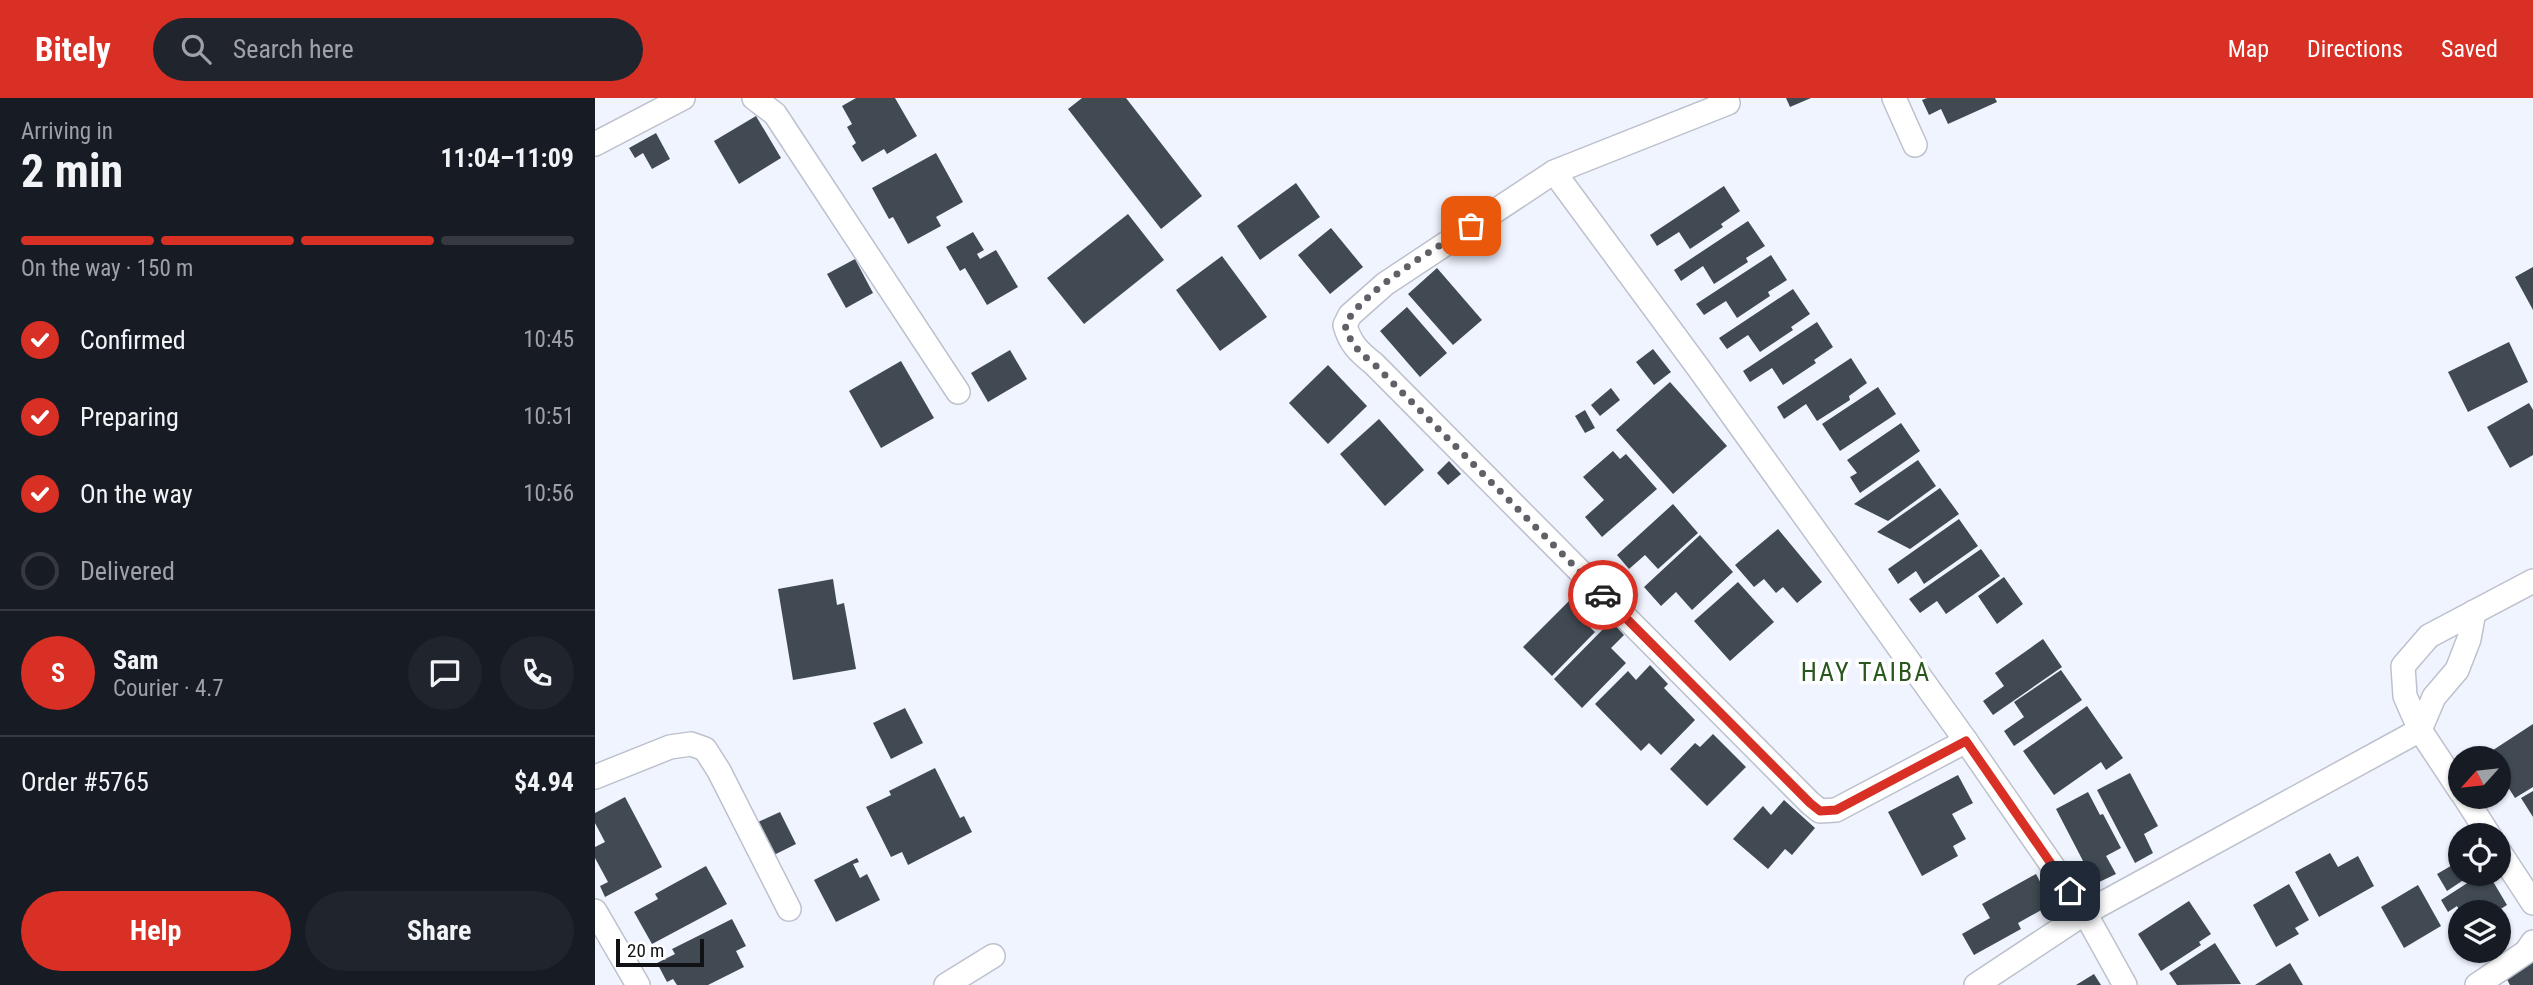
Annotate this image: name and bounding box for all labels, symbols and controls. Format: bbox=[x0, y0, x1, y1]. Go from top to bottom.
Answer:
search box bbox=[153, 18, 643, 81]
text: Bitely bbox=[35, 30, 111, 69]
icon: search bbox=[177, 30, 215, 68]
text: Search here bbox=[233, 34, 354, 64]
text: Map bbox=[2228, 35, 2269, 63]
text: Directions bbox=[2307, 35, 2403, 63]
text: Saved bbox=[2441, 35, 2498, 63]
text: Arriving in bbox=[21, 118, 113, 145]
text: 11:04–11:09 bbox=[440, 143, 574, 173]
text: 2 min bbox=[21, 144, 123, 198]
pin bbox=[1441, 196, 1501, 256]
icon: bag bbox=[1452, 207, 1490, 245]
text: On the way · 150 m bbox=[21, 255, 193, 282]
icon: check bbox=[21, 321, 59, 359]
text: Confirmed bbox=[80, 325, 186, 355]
text: 10:45 bbox=[523, 326, 574, 353]
icon: check bbox=[21, 398, 59, 436]
text: Preparing bbox=[80, 402, 179, 432]
text: 10:51 bbox=[523, 403, 574, 430]
icon: check bbox=[21, 475, 59, 513]
text: On the way bbox=[80, 479, 193, 509]
text: 10:56 bbox=[523, 480, 574, 507]
text: Delivered bbox=[80, 556, 175, 586]
courier bbox=[1568, 560, 1638, 630]
icon: car bbox=[1584, 576, 1622, 614]
button: chat bbox=[408, 636, 482, 710]
button: phone bbox=[500, 636, 574, 710]
text: Sam bbox=[113, 645, 159, 675]
district label: HAY TAIBA bbox=[1801, 657, 1931, 687]
text: S bbox=[51, 658, 65, 688]
text: Courier · 4.7 bbox=[113, 675, 224, 702]
north arrow bbox=[2448, 746, 2511, 808]
map controls bbox=[2448, 746, 2511, 963]
text: Order #5765 bbox=[21, 767, 149, 797]
text: $4.94 bbox=[514, 767, 574, 797]
button: locate bbox=[2448, 823, 2511, 886]
pin bbox=[2040, 861, 2100, 921]
icon: home bbox=[2051, 872, 2089, 910]
button: Help bbox=[21, 891, 291, 971]
button: Share bbox=[305, 891, 574, 971]
button: layers bbox=[2448, 900, 2511, 963]
scale bar bbox=[616, 936, 703, 968]
text: 20 m bbox=[627, 939, 664, 962]

